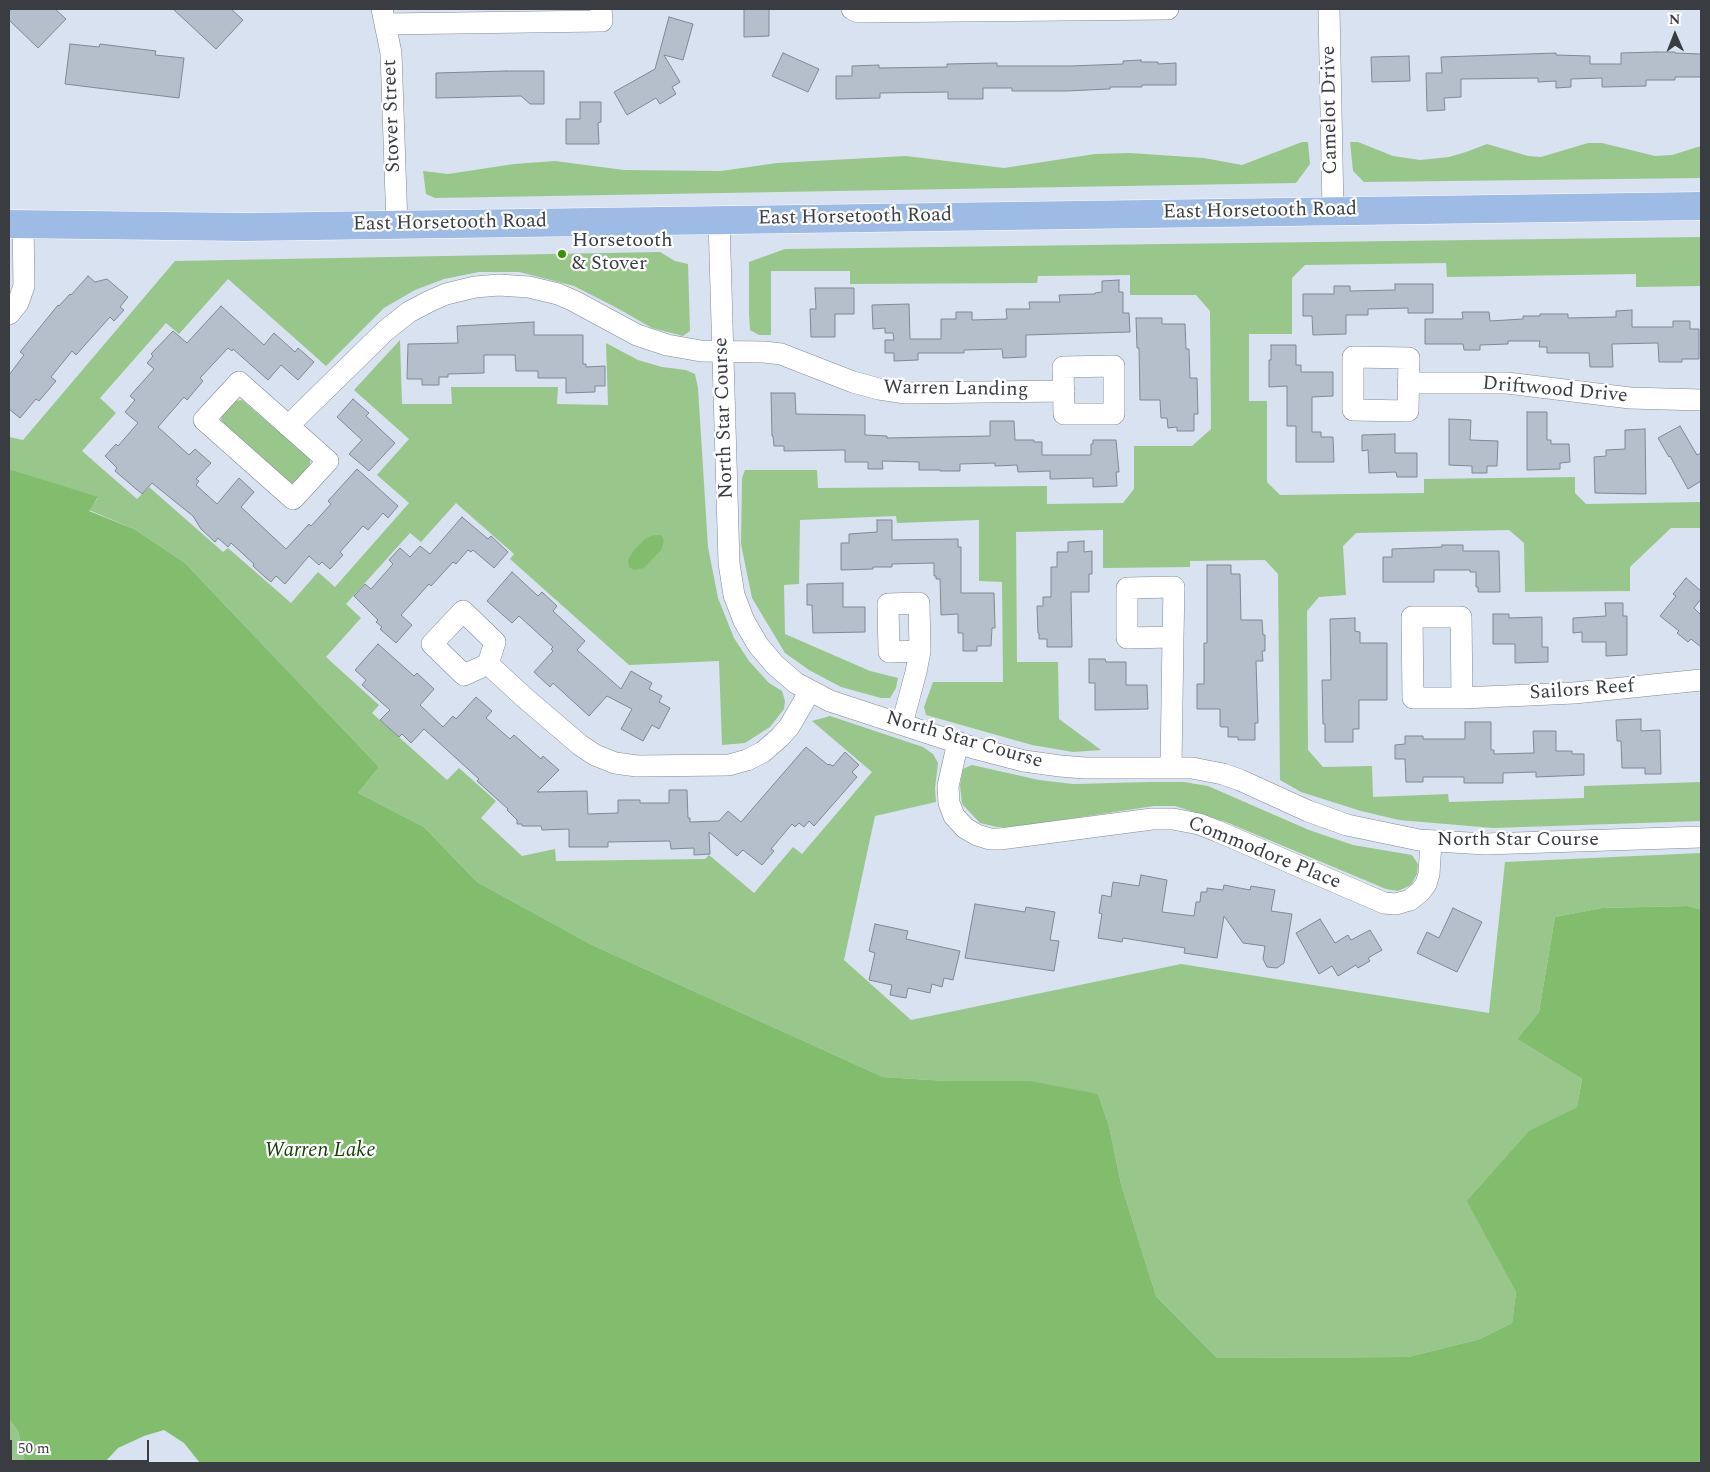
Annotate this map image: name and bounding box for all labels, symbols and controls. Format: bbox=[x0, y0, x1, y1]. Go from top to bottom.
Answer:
text: N bbox=[1669, 9, 1681, 30]
north arrow bbox=[1650, 10, 1700, 60]
street label: Camelot Drive bbox=[1318, 45, 1344, 175]
street label: Stover Street bbox=[379, 59, 407, 173]
street label: East Horsetooth Road bbox=[1163, 198, 1357, 226]
street label: East Horsetooth Road bbox=[758, 204, 952, 232]
street label: East Horsetooth Road bbox=[353, 210, 547, 238]
place label: Horsetooth & Stover bbox=[572, 230, 673, 277]
marker: Horsetooth & Stover bbox=[556, 248, 568, 260]
street label: North Star Course bbox=[710, 337, 740, 499]
street label: Driftwood Drive bbox=[1481, 373, 1629, 409]
street label: Warren Landing bbox=[883, 377, 1029, 403]
street label: Sailors Reef bbox=[1529, 675, 1635, 707]
street label: North Star Course bbox=[883, 707, 1045, 775]
street label: Commodore Place bbox=[1184, 812, 1344, 896]
street label: North Star Course bbox=[1437, 829, 1599, 853]
water label: Warren Lake bbox=[265, 1139, 375, 1165]
scale bar bbox=[12, 1430, 151, 1462]
text: 50 m bbox=[18, 1437, 50, 1460]

